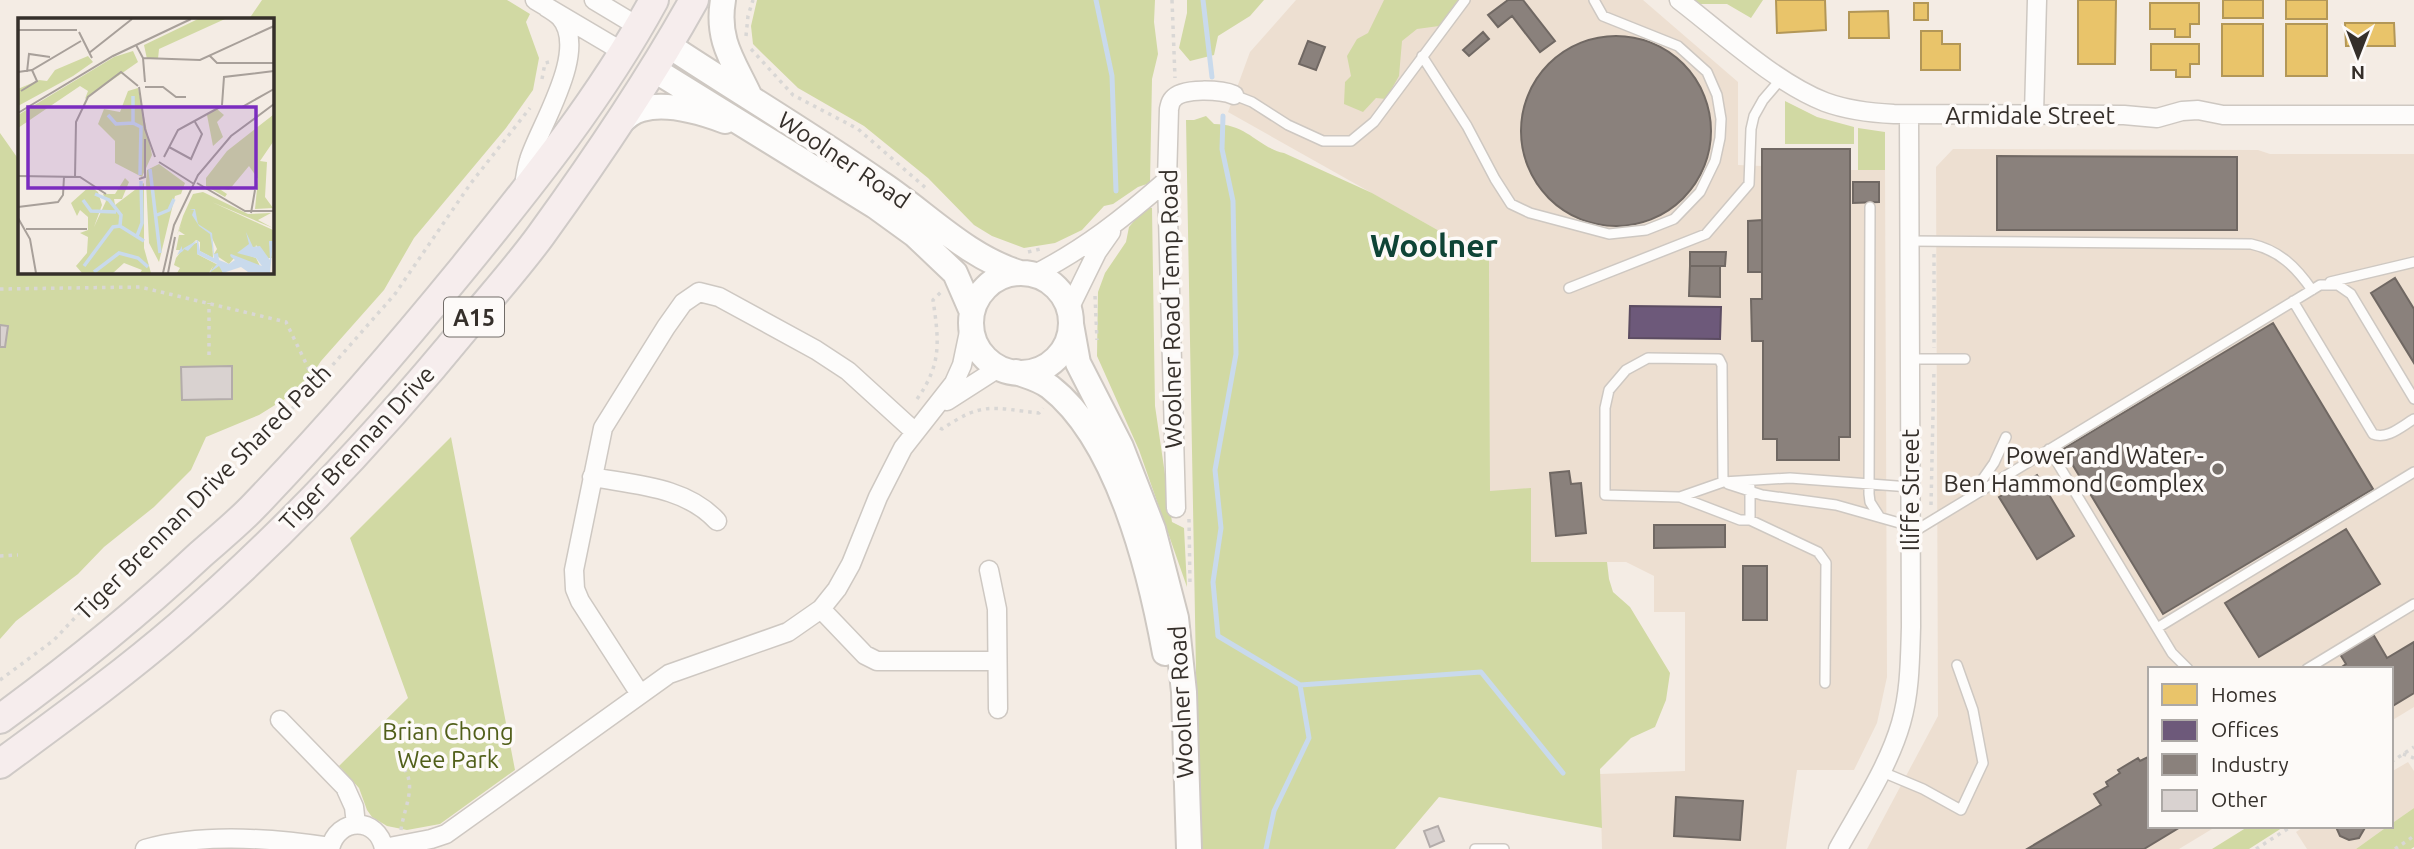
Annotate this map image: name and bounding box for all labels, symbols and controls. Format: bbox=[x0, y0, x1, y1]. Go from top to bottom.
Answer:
inset map bbox=[18, 18, 273, 273]
north arrow bbox=[2323, 21, 2393, 91]
text: N bbox=[2351, 62, 2365, 84]
street label: Armidale Street bbox=[1945, 102, 2115, 129]
street label: Woolner Road bbox=[773, 106, 915, 214]
street label: Woolner Road Temp Road bbox=[1155, 169, 1187, 449]
district label: Woolner bbox=[1370, 227, 1498, 263]
road number: A15 bbox=[444, 298, 504, 336]
street label: Tiger Brennan Drive Shared Path bbox=[70, 359, 336, 625]
street label: Tiger Brennan Drive bbox=[274, 360, 440, 536]
street label: Iliffe Street bbox=[1897, 428, 1924, 551]
place label: Power and Water - Ben Hammond Complex bbox=[1943, 442, 2204, 497]
marker: Power and Water - Ben Hammond Complex bbox=[2210, 461, 2226, 477]
street label: Woolner Road bbox=[1164, 625, 1198, 779]
legend bbox=[2148, 667, 2393, 828]
text: Homes bbox=[2211, 682, 2277, 706]
text: Offices bbox=[2211, 717, 2279, 741]
park label: Brian Chong Wee Park bbox=[382, 718, 514, 773]
text: Industry bbox=[2211, 752, 2289, 776]
text: Other bbox=[2211, 787, 2267, 811]

